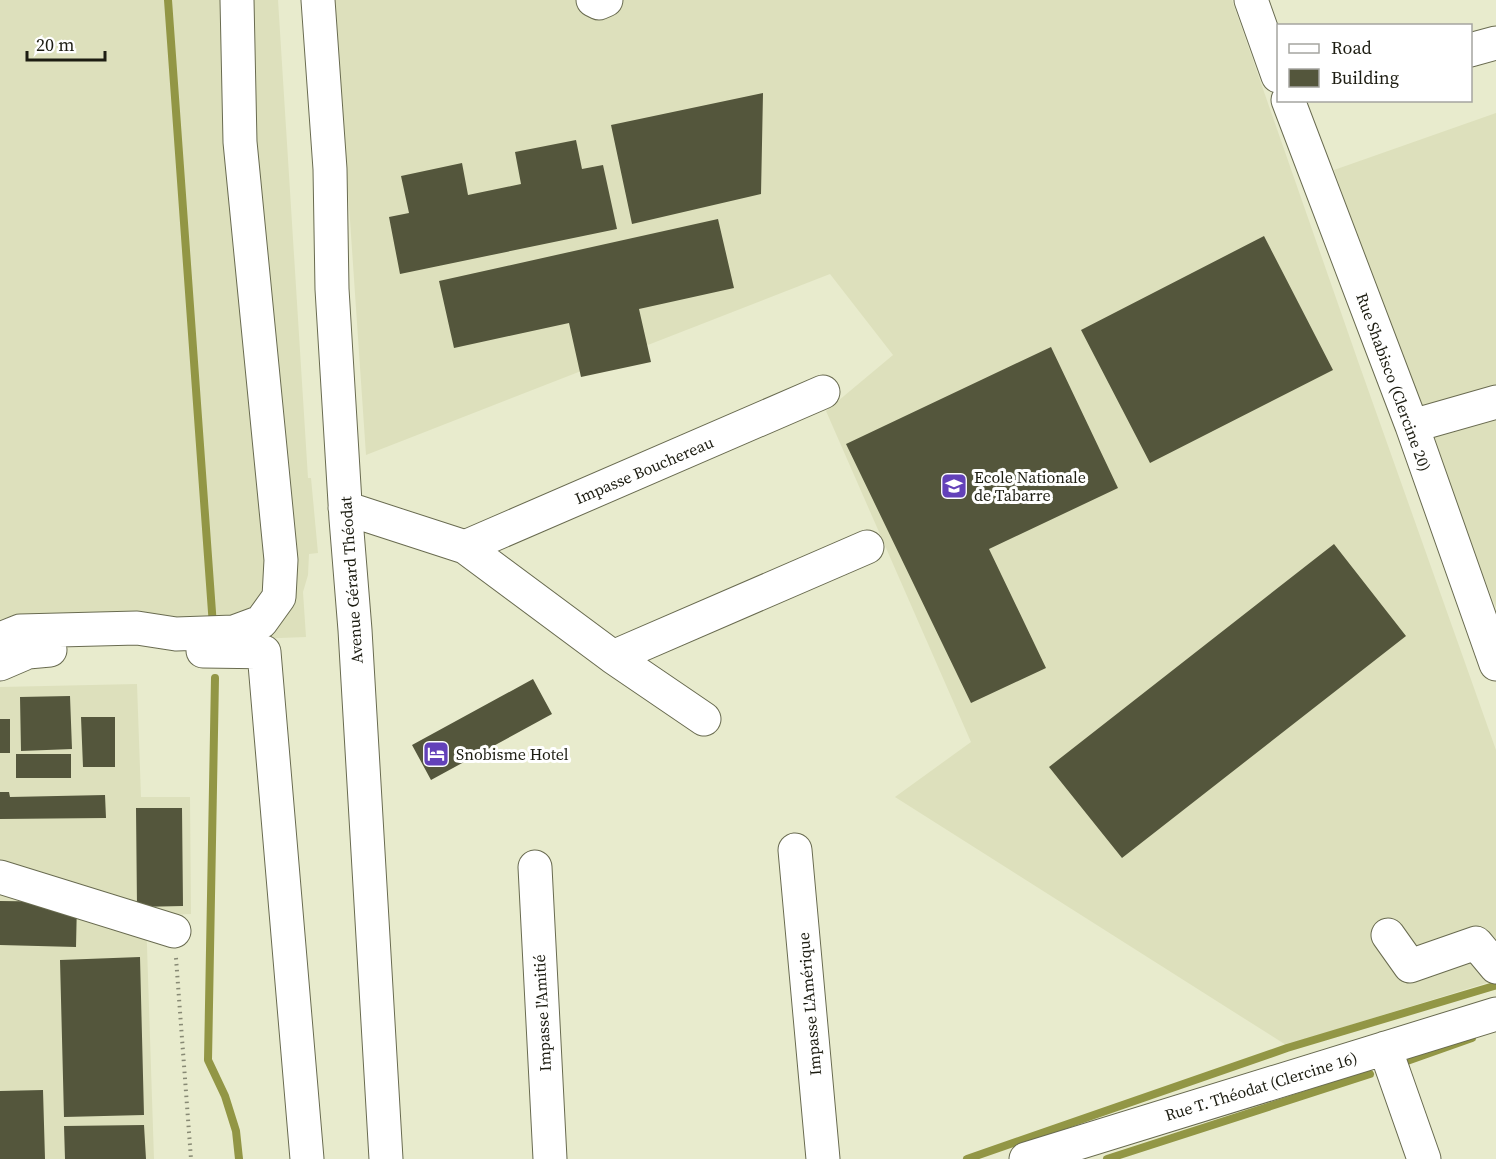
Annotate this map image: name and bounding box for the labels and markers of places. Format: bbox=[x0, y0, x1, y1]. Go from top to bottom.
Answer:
place label: Ecole Nationale de Tabarre bbox=[974, 466, 1086, 506]
school or university icon: Ecole Nationale de Tabarre bbox=[939, 471, 969, 501]
hotel icon: Snobisme Hotel bbox=[421, 739, 451, 769]
place label: Snobisme Hotel bbox=[456, 743, 569, 765]

